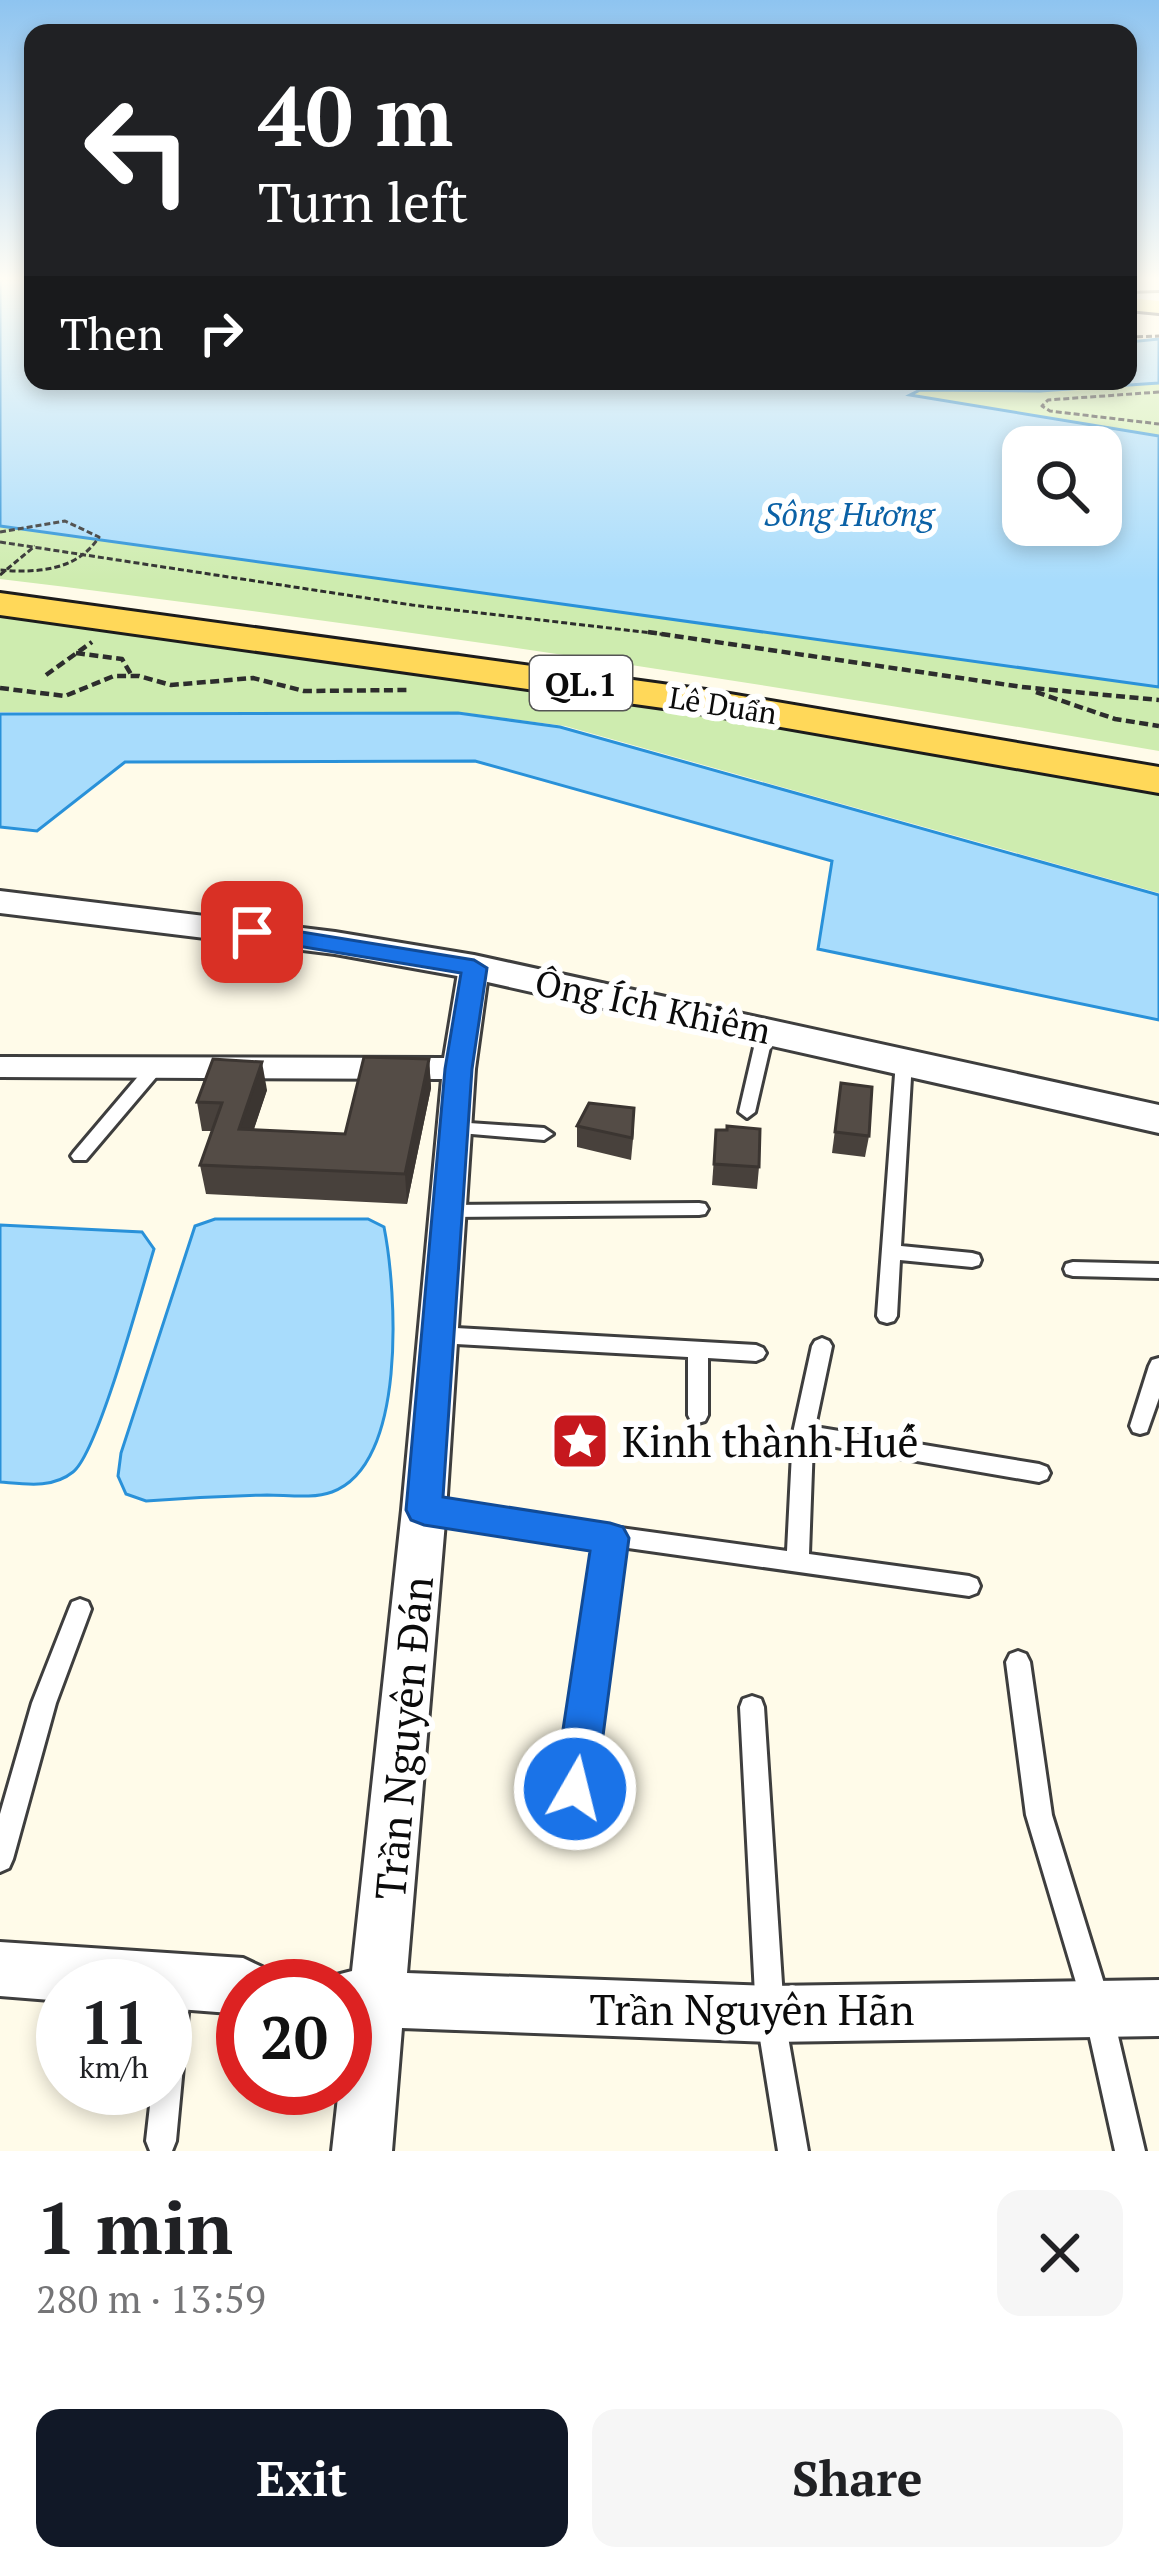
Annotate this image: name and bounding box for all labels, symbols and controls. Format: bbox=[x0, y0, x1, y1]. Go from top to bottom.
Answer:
text: 40 m bbox=[258, 59, 453, 170]
icon: left bbox=[60, 72, 216, 228]
text: Turn left bbox=[258, 166, 468, 237]
icon: right bbox=[188, 300, 254, 366]
text: Then bbox=[60, 303, 164, 363]
map controls bbox=[1002, 426, 1122, 546]
button: search bbox=[1002, 426, 1122, 546]
water label: Sông Hương bbox=[764, 492, 936, 535]
road number: QL.1 bbox=[530, 656, 632, 710]
street label: Lê Duẩn bbox=[666, 677, 780, 733]
pin bbox=[201, 881, 303, 983]
icon: arrive bbox=[219, 899, 285, 965]
street label: Ông Ích Khiêm bbox=[531, 958, 775, 1054]
place icon: Kinh thành Huế bbox=[549, 1410, 611, 1472]
place label: Kinh thành Huế bbox=[622, 1413, 919, 1469]
street label: Trần Nguyên Đán bbox=[361, 1574, 445, 1902]
position arrow bbox=[512, 1726, 638, 1852]
speed limit sign: 20 bbox=[216, 1959, 372, 2115]
street label: Trần Nguyên Hãn bbox=[589, 1981, 915, 2037]
text: 11 bbox=[80, 1982, 148, 2061]
text: km/h bbox=[79, 2047, 149, 2087]
text: 1 min bbox=[36, 2179, 233, 2275]
button: close bbox=[997, 2190, 1123, 2316]
text: 280 m · 13:59 bbox=[36, 2272, 266, 2324]
button: Exit bbox=[36, 2409, 568, 2547]
button: Share bbox=[592, 2409, 1123, 2547]

